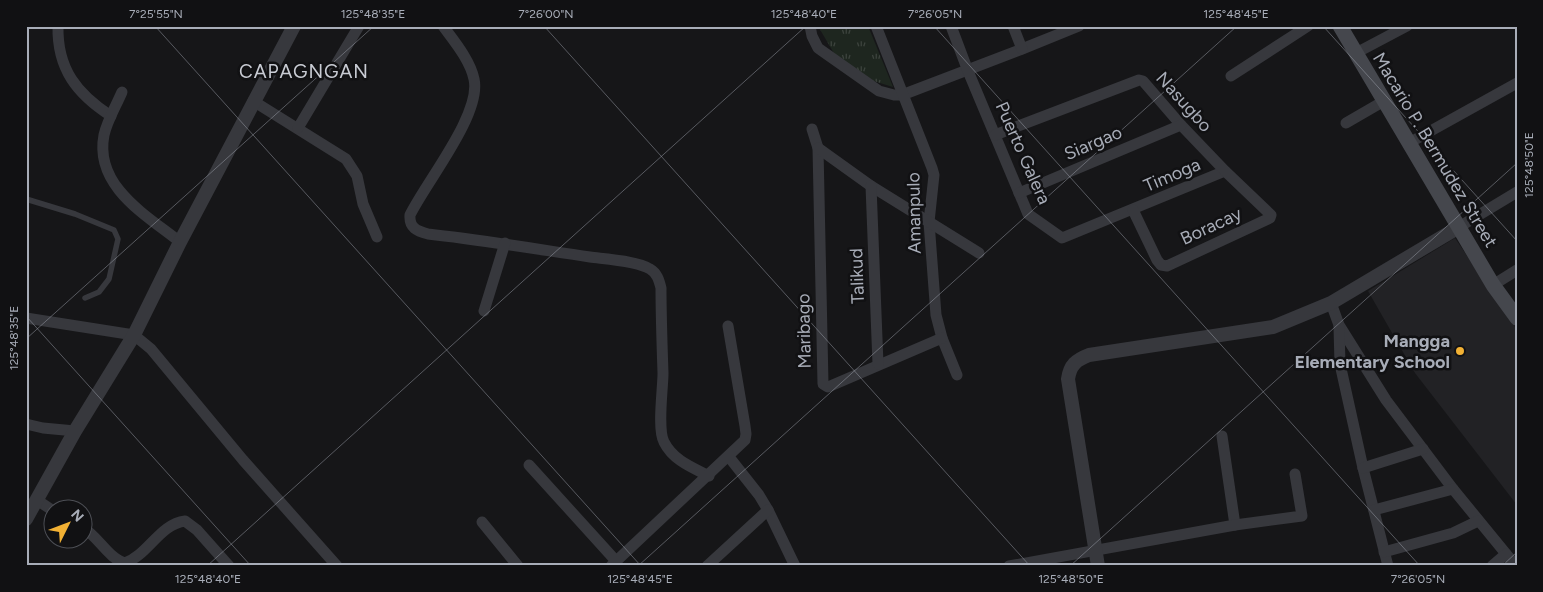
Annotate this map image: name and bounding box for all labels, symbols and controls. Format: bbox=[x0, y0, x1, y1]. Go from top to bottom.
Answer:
text: 7°25'55"N bbox=[129, 7, 183, 21]
text: 125°48'35"E bbox=[341, 7, 405, 21]
text: 7°26'00"N bbox=[518, 7, 574, 21]
text: 125°48'40"E bbox=[771, 7, 837, 21]
text: 7°26'05"N bbox=[908, 7, 962, 21]
text: 125°48'45"E bbox=[1203, 7, 1269, 21]
street label: Macario P. Bermudez Street bbox=[1368, 49, 1502, 252]
district label: CAPAGNGAN bbox=[239, 60, 369, 83]
street label: Nasugbo bbox=[1151, 67, 1217, 137]
street label: Puerto Galera bbox=[991, 98, 1055, 208]
street label: Siargao bbox=[1061, 121, 1125, 165]
text: 125°48'50"E bbox=[1522, 132, 1536, 198]
street label: Timoga bbox=[1140, 153, 1204, 197]
street label: Amanpulo bbox=[902, 172, 926, 254]
street label: Boracay bbox=[1177, 202, 1246, 250]
street label: Talikud bbox=[845, 248, 869, 304]
street label: Maribago bbox=[792, 293, 816, 369]
text: 125°48'35"E bbox=[7, 306, 21, 370]
place label: Mangga Elementary School bbox=[1295, 330, 1450, 373]
marker: Mangga Elementary School bbox=[1454, 345, 1466, 357]
north arrow bbox=[42, 500, 92, 550]
text: N bbox=[67, 506, 87, 525]
text: 125°48'40"E bbox=[175, 572, 241, 586]
text: 125°48'45"E bbox=[607, 572, 673, 586]
text: 125°48'50"E bbox=[1038, 572, 1104, 586]
text: 7°26'05"N bbox=[1391, 572, 1445, 586]

